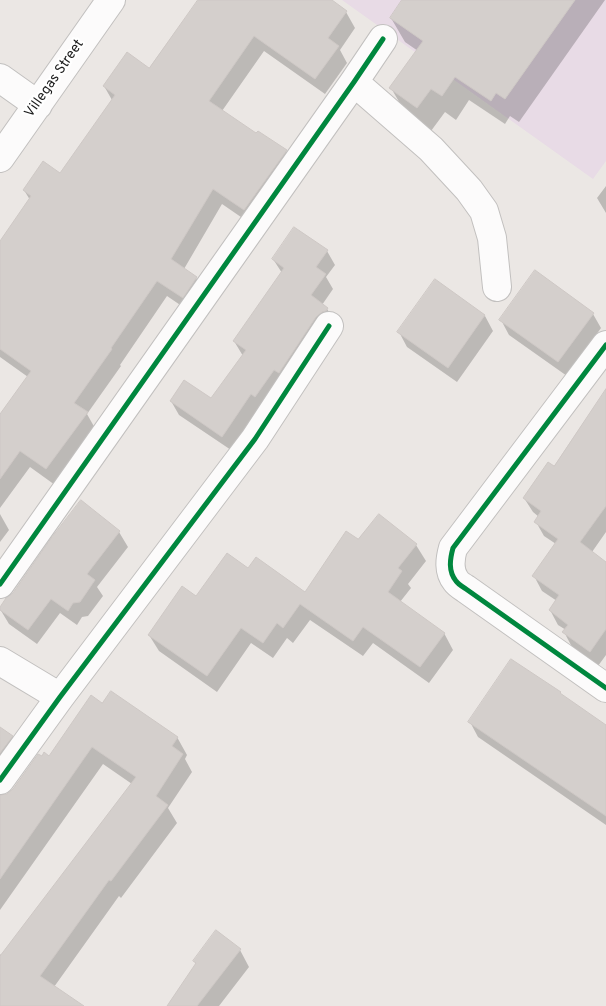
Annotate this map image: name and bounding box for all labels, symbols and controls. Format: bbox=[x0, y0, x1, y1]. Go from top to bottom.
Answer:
street label: Villegas Street bbox=[22, 37, 88, 121]

